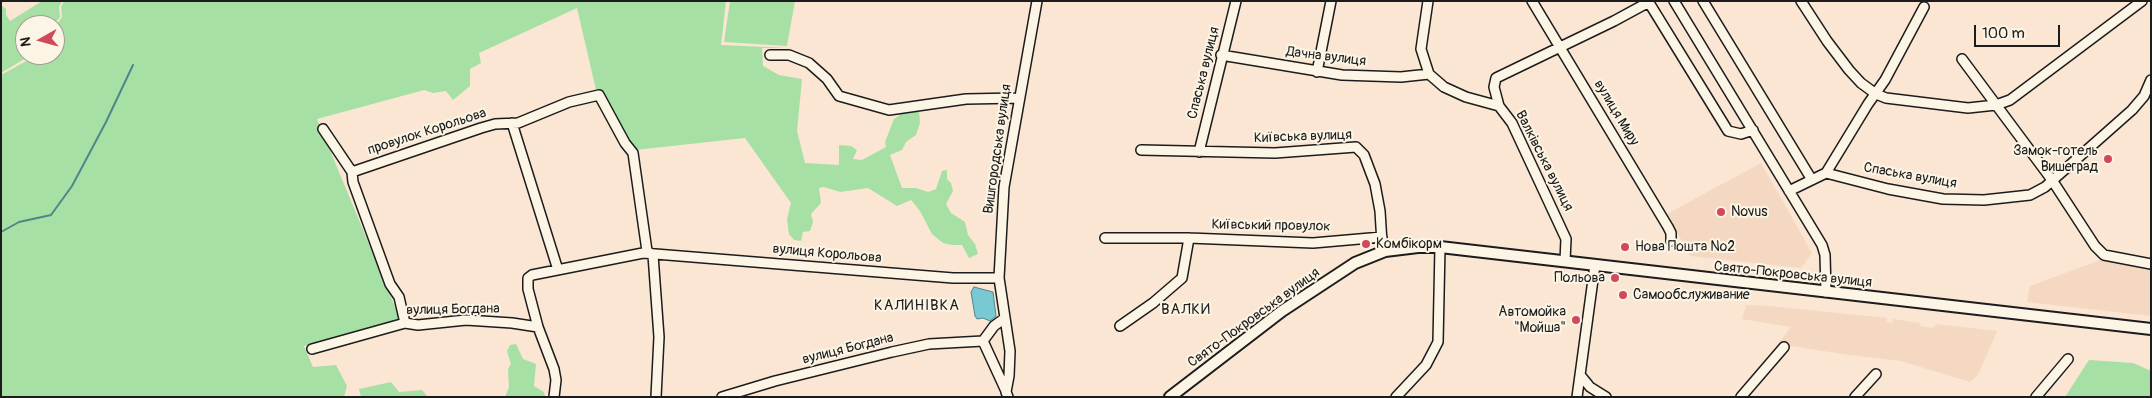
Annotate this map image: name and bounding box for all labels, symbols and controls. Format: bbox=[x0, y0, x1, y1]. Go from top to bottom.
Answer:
north arrow bbox=[15, 15, 65, 65]
scale bar bbox=[1977, 15, 2063, 47]
text: 100 m bbox=[1982, 24, 2025, 43]
street label: Спаська вулиця bbox=[1184, 25, 1224, 121]
text: N bbox=[17, 36, 35, 48]
street label: Дачна вулиця bbox=[1285, 44, 1367, 70]
street label: вулиця Миру bbox=[1590, 77, 1642, 149]
street label: Вишгородська вулиця bbox=[981, 83, 1015, 215]
street label: провулок Корольова bbox=[366, 105, 488, 159]
street label: Валківська вулиця bbox=[1511, 108, 1577, 214]
street label: Київська вулиця bbox=[1254, 127, 1352, 147]
place label: Замок-готель Вишеград bbox=[2013, 143, 2098, 176]
marker: Замок-готель Вишеград bbox=[2102, 153, 2114, 165]
street label: Спаська вулиця bbox=[1862, 160, 1958, 192]
place label: Novus bbox=[1731, 204, 1768, 220]
marker: Novus bbox=[1715, 206, 1727, 218]
street label: Київський провулок bbox=[1211, 217, 1331, 235]
place label: Комбікорм bbox=[1376, 236, 1442, 252]
marker: Комбікорм bbox=[1360, 238, 1372, 250]
place label: Нова Пошта №2 bbox=[1635, 239, 1735, 255]
street label: вулиця Корольова bbox=[772, 241, 882, 267]
marker: Нова Пошта №2 bbox=[1619, 241, 1631, 253]
street label: Свято-Покровська вулиця bbox=[1713, 258, 1873, 292]
street label: Свято-Покровська вулиця bbox=[1185, 265, 1323, 371]
place label: Польова bbox=[1554, 270, 1605, 286]
marker: Польова bbox=[1609, 272, 1621, 284]
place label: Самообслуживание bbox=[1633, 287, 1750, 303]
marker: Самообслуживание bbox=[1617, 289, 1629, 301]
district label: КАЛИНІВКА bbox=[873, 297, 961, 315]
street label: вулиця Богдана bbox=[406, 301, 500, 319]
district label: ВАЛКИ bbox=[1160, 301, 1212, 319]
place label: Автомойка "Мойша" bbox=[1498, 304, 1566, 336]
marker: Автомойка "Мойша" bbox=[1570, 314, 1582, 326]
street label: вулиця Богдана bbox=[801, 330, 895, 368]

